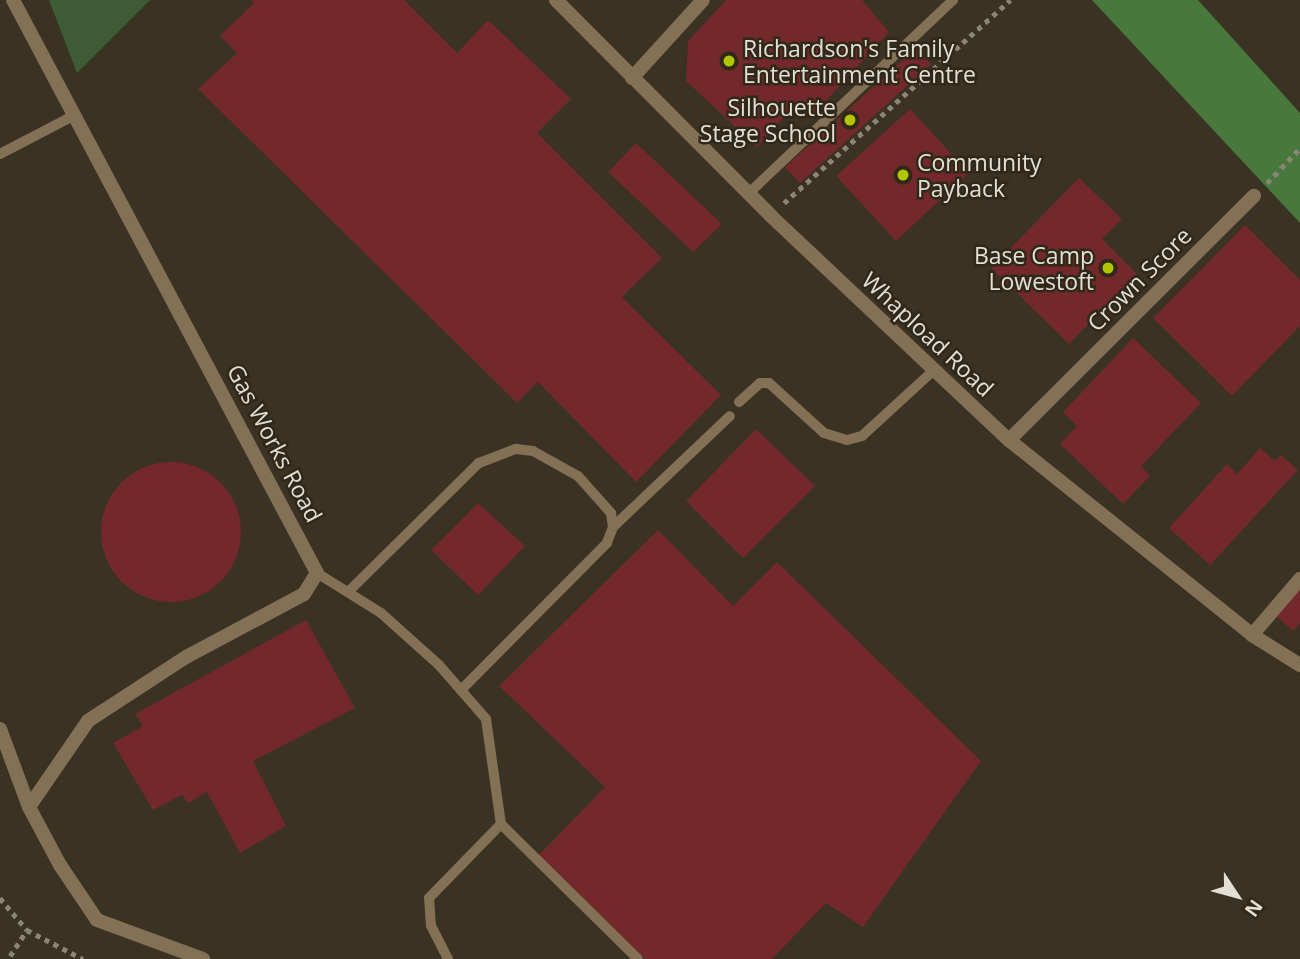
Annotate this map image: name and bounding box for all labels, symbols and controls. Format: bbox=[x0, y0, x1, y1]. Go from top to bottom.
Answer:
place label: Richardson's Family Entertainment Centre bbox=[743, 34, 976, 88]
marker: Richardson's Family Entertainment Centre bbox=[721, 53, 737, 69]
place label: Silhouette Stage School bbox=[700, 93, 836, 147]
marker: Silhouette Stage School bbox=[842, 112, 858, 128]
place label: Community Payback bbox=[917, 148, 1042, 202]
marker: Community Payback bbox=[895, 167, 911, 183]
street label: Crown Score bbox=[1081, 221, 1197, 337]
place label: Base Camp Lowestoft bbox=[974, 241, 1094, 295]
marker: Base Camp Lowestoft bbox=[1100, 260, 1116, 276]
street label: Whapload Road bbox=[857, 266, 999, 402]
street label: Gas Works Road bbox=[222, 359, 328, 527]
north arrow bbox=[1202, 861, 1272, 931]
text: N bbox=[1239, 894, 1269, 922]

